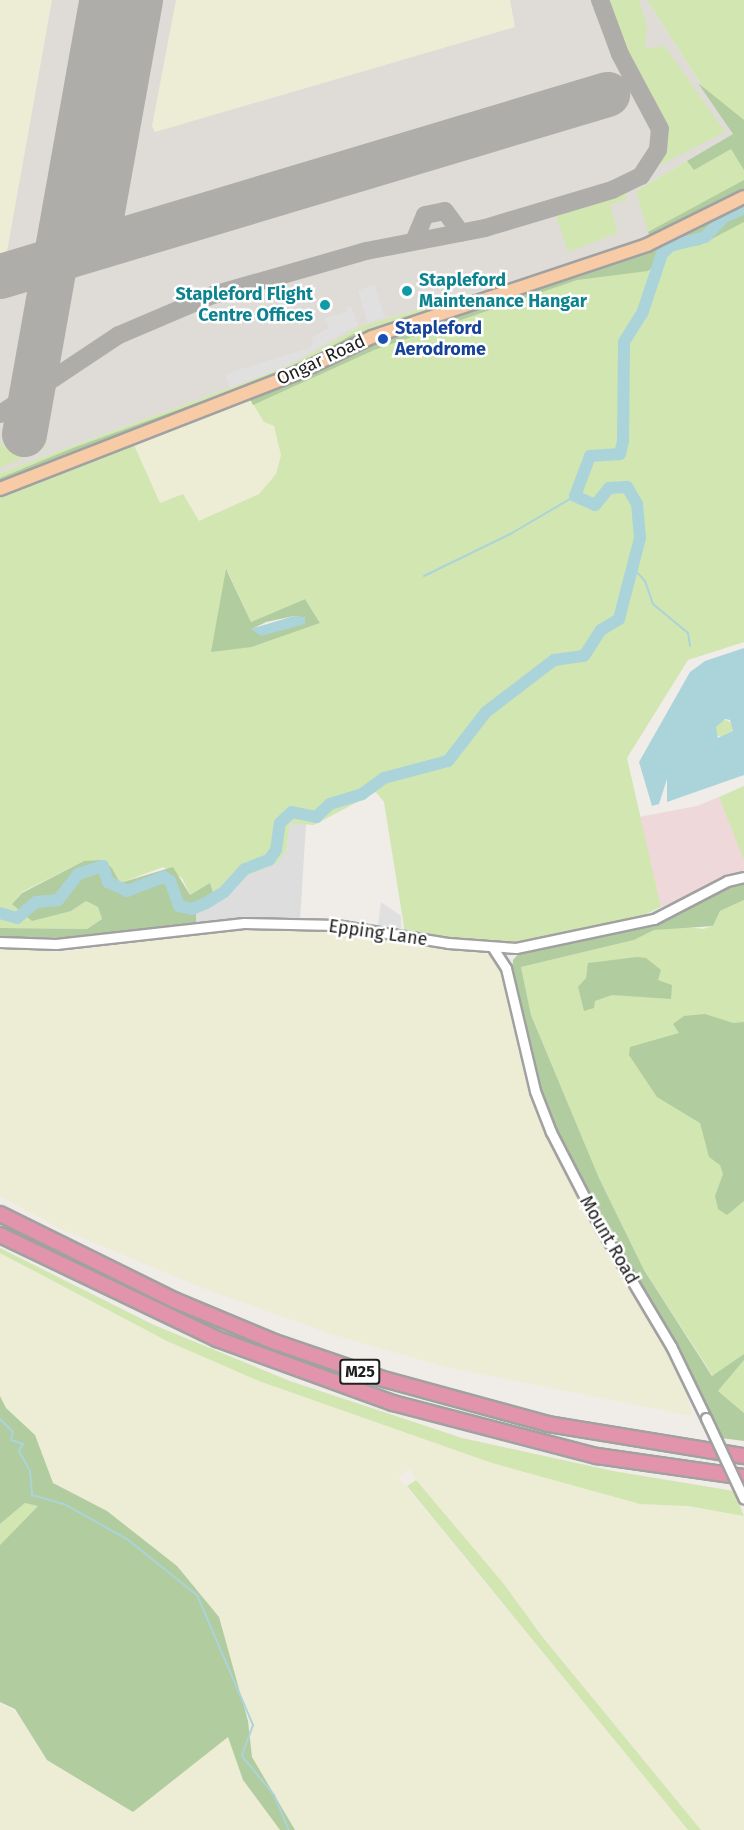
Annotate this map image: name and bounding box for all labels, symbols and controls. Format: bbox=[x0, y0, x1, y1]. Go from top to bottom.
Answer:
place label: Stapleford Maintenance Hangar bbox=[419, 270, 587, 312]
place label: Stapleford Flight Centre Offices bbox=[175, 284, 313, 326]
marker: Stapleford Maintenance Hangar bbox=[400, 284, 414, 298]
marker: Stapleford Flight Centre Offices bbox=[318, 298, 332, 312]
place label: Stapleford Aerodrome bbox=[395, 318, 486, 360]
street label: Ongar Road bbox=[273, 330, 369, 390]
marker: Stapleford Aerodrome bbox=[376, 332, 390, 346]
street label: Epping Lane bbox=[327, 915, 429, 951]
street label: Mount Road bbox=[575, 1192, 643, 1288]
road number: M25 bbox=[339, 1359, 381, 1385]

